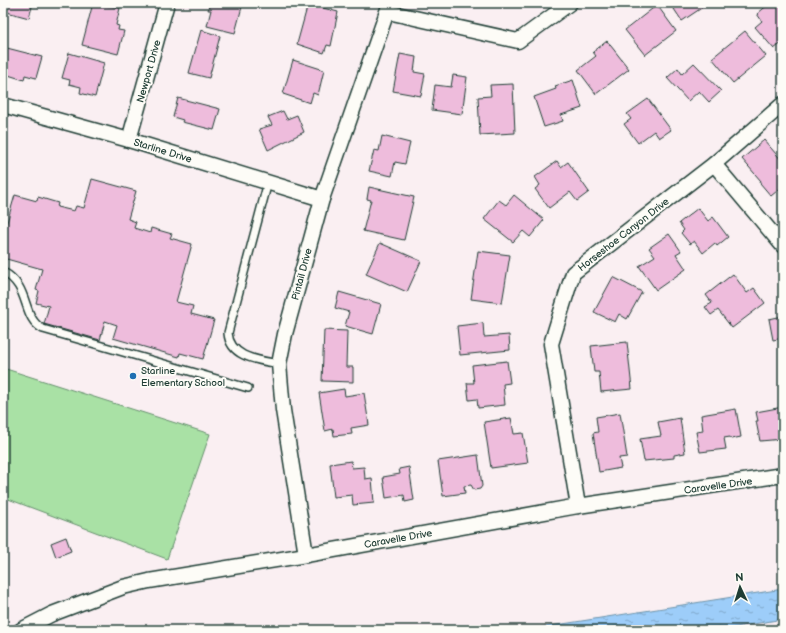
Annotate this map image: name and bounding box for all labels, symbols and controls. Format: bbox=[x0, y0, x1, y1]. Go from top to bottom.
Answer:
street label: Newport Drive bbox=[134, 38, 164, 104]
street label: Starline Drive bbox=[132, 136, 193, 166]
street label: Horseshoe Canyon Drive bbox=[576, 195, 672, 274]
street label: Pintail Drive bbox=[289, 247, 315, 302]
place label: Starline Elementary School bbox=[141, 365, 225, 389]
marker: Starline Elementary School bbox=[128, 371, 138, 381]
street label: Caravelle Drive bbox=[683, 475, 753, 497]
street label: Caravelle Drive bbox=[363, 527, 433, 551]
north arrow bbox=[720, 567, 760, 607]
text: N bbox=[735, 571, 744, 584]

